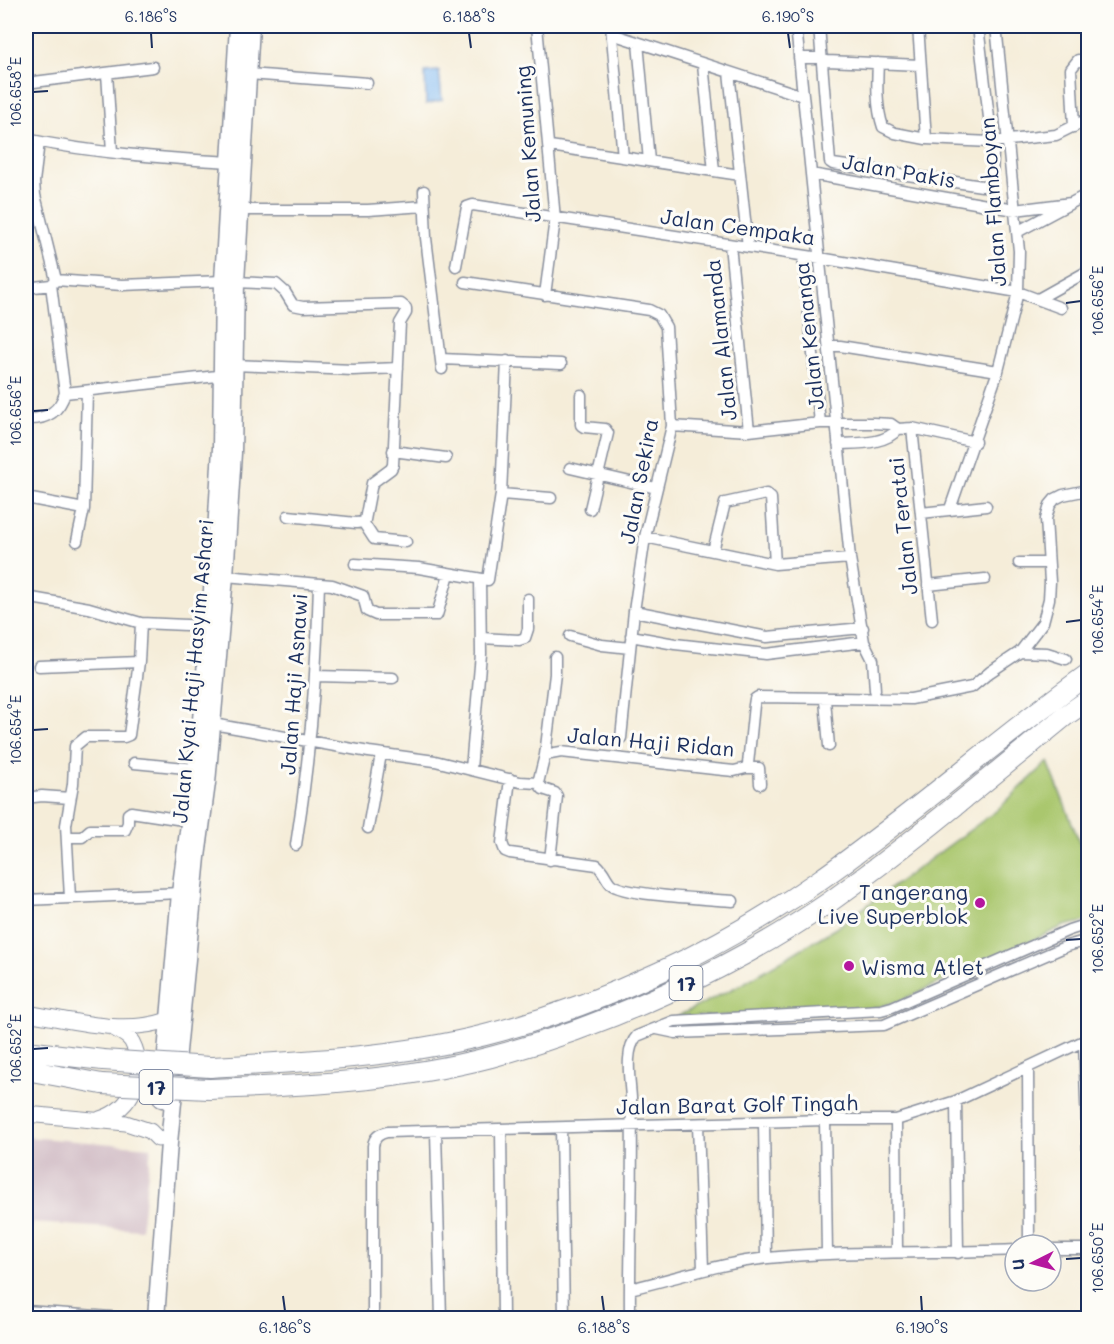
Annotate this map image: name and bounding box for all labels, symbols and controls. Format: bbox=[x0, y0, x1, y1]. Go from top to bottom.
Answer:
text: 6.186°S bbox=[125, 6, 177, 26]
text: 6.188°S bbox=[443, 6, 495, 26]
text: 6.190°S bbox=[762, 6, 814, 26]
text: 106.658°E bbox=[5, 56, 25, 127]
street label: Jalan Kemuning bbox=[508, 65, 546, 223]
street label: Jalan Flamboyan bbox=[973, 116, 1011, 288]
street label: Jalan Pakis bbox=[840, 147, 958, 193]
street label: Jalan Cempaka bbox=[659, 202, 817, 250]
street label: Jalan Alamanda bbox=[698, 258, 742, 422]
street label: Jalan Kenanga bbox=[787, 261, 829, 411]
text: 106.656°E bbox=[1087, 265, 1107, 336]
text: 106.656°E bbox=[5, 375, 25, 446]
street label: Jalan Sekira bbox=[613, 416, 663, 546]
street label: Jalan Teratai bbox=[881, 456, 923, 596]
street label: Jalan Kyai Haji Hasyim Ashari bbox=[165, 518, 219, 824]
text: 106.654°E bbox=[1087, 584, 1107, 655]
street label: Jalan Haji Asnawi bbox=[273, 592, 313, 776]
text: 106.654°E bbox=[5, 694, 25, 765]
street label: Jalan Haji Ridan bbox=[566, 720, 736, 762]
place label: Tangerang Live Superblok bbox=[818, 878, 968, 929]
marker: Tangerang Live Superblok bbox=[973, 896, 987, 910]
text: 106.652°E bbox=[1087, 904, 1107, 974]
place label: Wisma Atlet bbox=[861, 953, 984, 980]
marker: Wisma Atlet bbox=[842, 959, 856, 973]
road number: 17 bbox=[670, 966, 702, 1000]
text: 106.652°E bbox=[5, 1014, 25, 1084]
road number: 17 bbox=[140, 1070, 172, 1104]
street label: Jalan Barat Golf Tingah bbox=[616, 1088, 858, 1120]
text: 106.650°E bbox=[1087, 1222, 1107, 1293]
north arrow bbox=[1003, 1233, 1063, 1293]
text: U bbox=[1007, 1258, 1029, 1271]
text: 6.186°S bbox=[259, 1317, 311, 1337]
text: 6.188°S bbox=[578, 1317, 630, 1337]
text: 6.190°S bbox=[896, 1317, 948, 1337]

